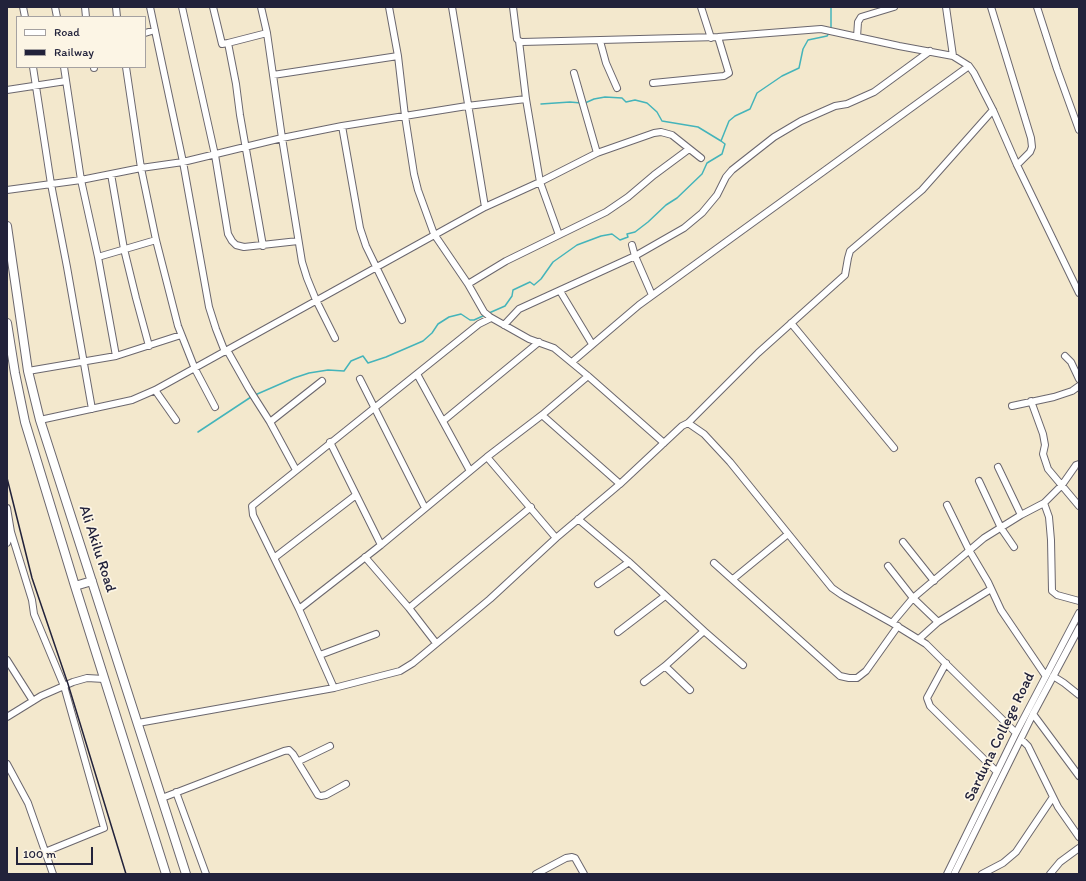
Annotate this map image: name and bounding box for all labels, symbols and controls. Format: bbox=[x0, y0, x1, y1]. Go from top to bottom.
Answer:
legend bbox=[16, 16, 146, 68]
text: Road bbox=[54, 25, 80, 39]
text: Railway bbox=[54, 45, 94, 59]
street label: Ali Akilu Road bbox=[74, 503, 120, 595]
street label: Sarduna College Road bbox=[961, 669, 1039, 805]
scale bar bbox=[18, 839, 95, 865]
text: 100 m bbox=[23, 847, 56, 861]

